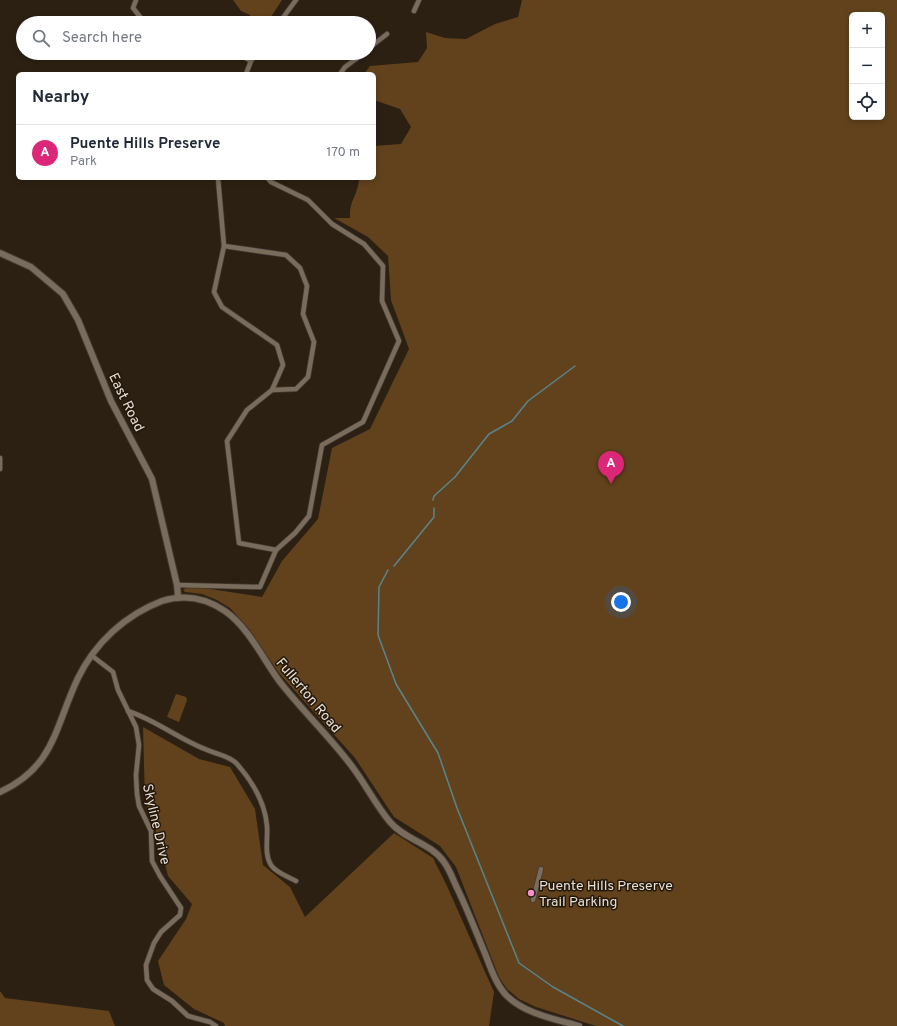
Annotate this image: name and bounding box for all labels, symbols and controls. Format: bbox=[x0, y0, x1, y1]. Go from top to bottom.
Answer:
map controls bbox=[849, 12, 885, 120]
button: + bbox=[849, 12, 885, 48]
search box bbox=[16, 16, 376, 60]
icon: search bbox=[30, 27, 52, 49]
text: Search here bbox=[62, 29, 142, 48]
button: − bbox=[849, 48, 885, 84]
button: locate bbox=[849, 84, 885, 120]
text: Nearby bbox=[32, 87, 89, 109]
text: Puente Hills Preserve bbox=[70, 135, 220, 154]
text: A bbox=[40, 145, 50, 161]
text: 170 m bbox=[326, 145, 360, 161]
text: Park bbox=[70, 154, 97, 170]
street label: East Road bbox=[104, 371, 147, 435]
pin: A bbox=[598, 451, 624, 484]
your location bbox=[611, 592, 631, 612]
street label: Fullerton Road bbox=[272, 655, 344, 737]
street label: Skyline Drive bbox=[138, 782, 173, 866]
place label: Puente Hills Preserve Trail Parking bbox=[539, 878, 673, 911]
marker: Puente Hills Preserve Trail Parking bbox=[526, 888, 536, 898]

